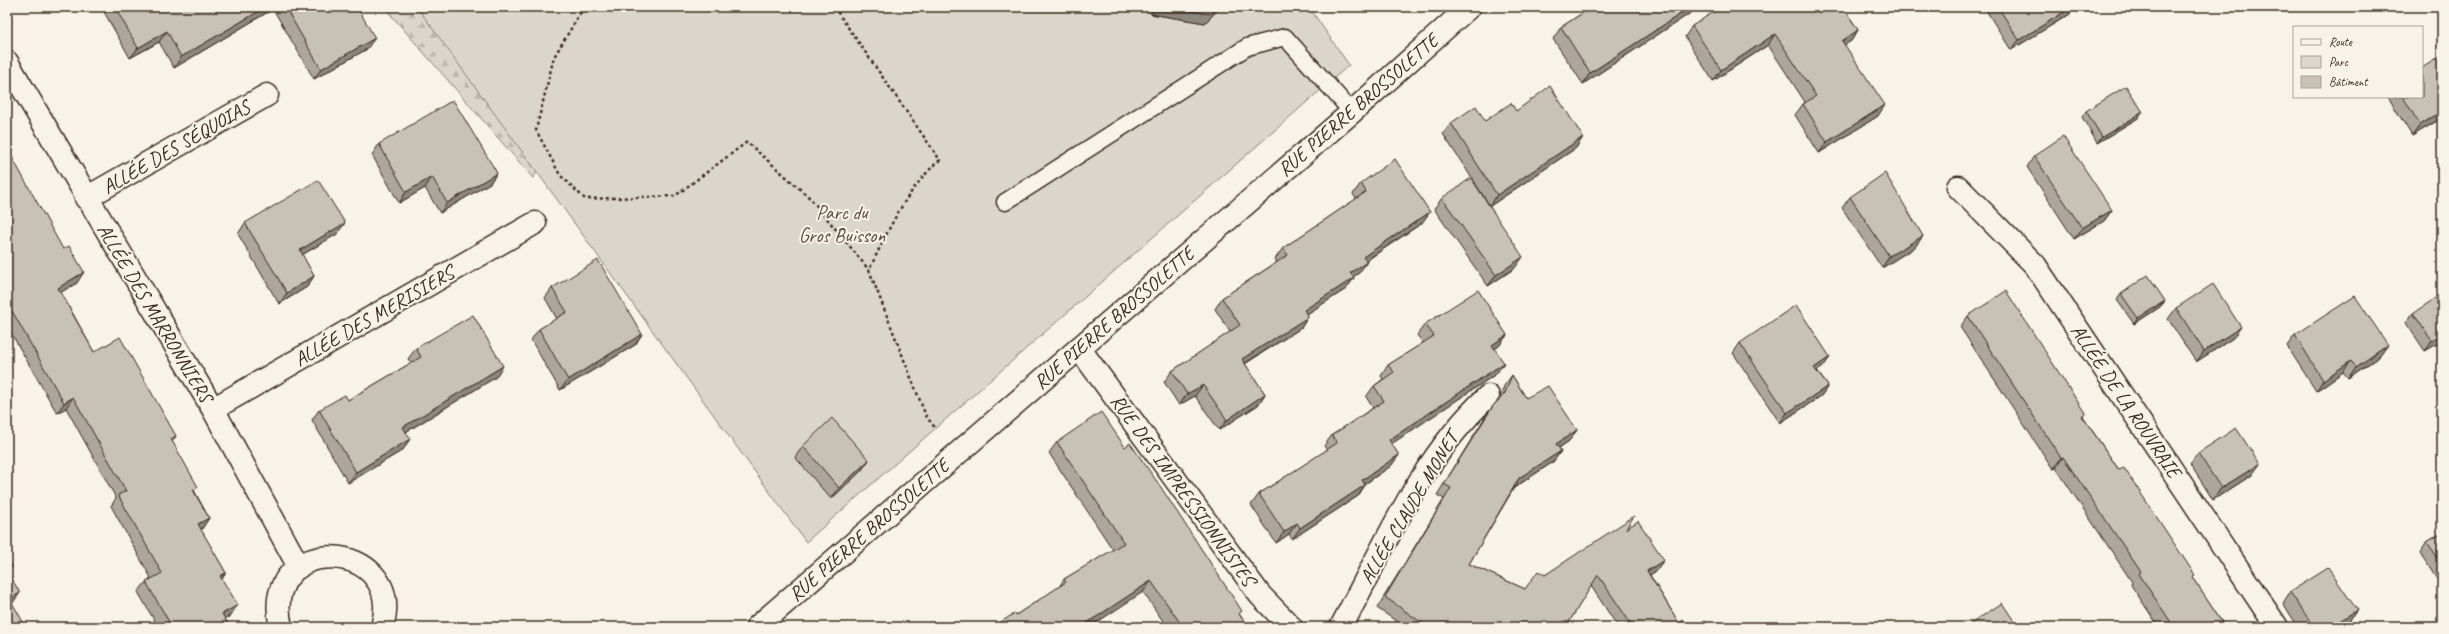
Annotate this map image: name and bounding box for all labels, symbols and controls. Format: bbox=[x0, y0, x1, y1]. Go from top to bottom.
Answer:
street label: RUE PIERRE BROSSOLETTE bbox=[1272, 26, 1446, 182]
legend bbox=[2293, 26, 2423, 98]
text: Route bbox=[2329, 34, 2353, 50]
text: Parc bbox=[2329, 54, 2349, 70]
text: Bâtiment bbox=[2329, 74, 2368, 90]
street label: ALLÉE DES SÉQUOIAS bbox=[98, 93, 256, 199]
park label: Parc du Gros Buisson bbox=[799, 200, 886, 248]
street label: ALLÉE DES MARRONNIERS bbox=[92, 219, 220, 410]
street label: RUE PIERRE BROSSOLETTE bbox=[1028, 239, 1202, 395]
street label: ALLÉE DES MERISIERS bbox=[290, 258, 462, 372]
street label: ALLÉE DE LA ROUVRAIE bbox=[2065, 319, 2188, 485]
street label: RUE DES IMPRESSIONNISTES bbox=[1105, 389, 1263, 594]
street label: ALLÉE CLAUDE MONET bbox=[1354, 424, 1467, 588]
street label: RUE PIERRE BROSSOLETTE bbox=[783, 451, 957, 607]

